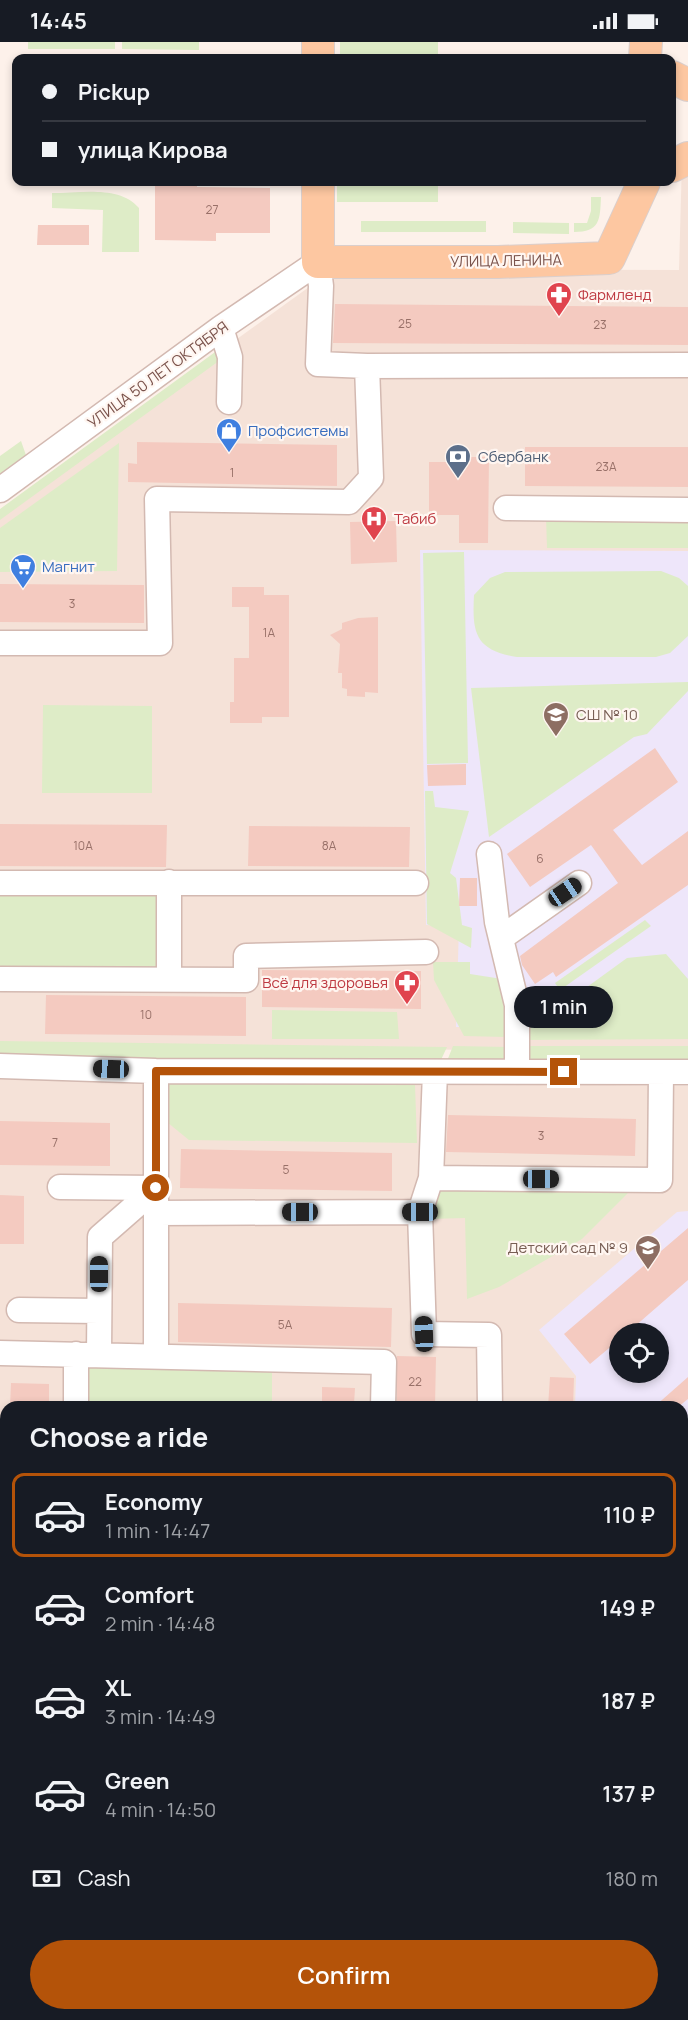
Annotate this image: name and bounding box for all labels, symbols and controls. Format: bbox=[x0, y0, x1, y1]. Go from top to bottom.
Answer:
text: 14:45 bbox=[30, 6, 87, 36]
text: Pickup bbox=[78, 77, 150, 107]
text: улица Кирова bbox=[78, 135, 228, 165]
house number: 27 bbox=[206, 201, 218, 218]
street label: УЛИЦА ЛЕНИНА bbox=[450, 249, 562, 272]
pharmacy icon: Фармленд bbox=[544, 280, 574, 318]
place label: Фармленд bbox=[578, 284, 652, 305]
house number: 25 bbox=[398, 315, 412, 332]
street label: УЛИЦА 50 ЛЕТ ОКТЯБРЯ bbox=[83, 316, 232, 433]
house number: 23 bbox=[593, 316, 607, 333]
shop icon: Профсистемы bbox=[214, 416, 244, 454]
place label: Профсистемы bbox=[248, 420, 348, 441]
bank icon: Сбербанк bbox=[443, 442, 473, 480]
place label: Сбербанк bbox=[478, 446, 549, 467]
house number: 23А bbox=[595, 458, 617, 475]
house number: 1 bbox=[230, 464, 234, 481]
hospital icon: Табиб bbox=[359, 504, 389, 542]
place label: Табиб bbox=[394, 508, 437, 529]
supermarket icon: Магнит bbox=[8, 552, 38, 590]
place label: Магнит bbox=[42, 556, 95, 577]
house number: 3 bbox=[69, 595, 75, 612]
house number: 1А bbox=[263, 624, 276, 641]
school or university icon: СШ № 10 bbox=[541, 700, 571, 738]
place label: СШ № 10 bbox=[576, 704, 638, 725]
house number: 10А bbox=[73, 837, 93, 854]
house number: 8А bbox=[322, 837, 337, 854]
house number: 6 bbox=[536, 850, 544, 867]
car bbox=[545, 874, 585, 910]
pharmacy icon: Всё для здоровья bbox=[392, 968, 422, 1006]
place label: Всё для здоровья bbox=[262, 972, 388, 993]
callout: 1 min bbox=[514, 985, 614, 1027]
text: 1 min bbox=[540, 993, 587, 1020]
house number: 10 bbox=[140, 1006, 152, 1023]
route end bbox=[550, 1058, 577, 1085]
car bbox=[93, 1059, 129, 1079]
house number: 3 bbox=[538, 1127, 544, 1144]
house number: 7 bbox=[52, 1134, 58, 1151]
house number: 5 bbox=[283, 1161, 290, 1178]
car bbox=[523, 1170, 559, 1188]
route start bbox=[142, 1174, 169, 1201]
car bbox=[282, 1203, 318, 1221]
car bbox=[402, 1203, 438, 1221]
school or university icon: Детский сад № 9 bbox=[633, 1233, 663, 1271]
place label: Детский сад № 9 bbox=[508, 1237, 628, 1258]
car bbox=[90, 1256, 108, 1292]
house number: 5А bbox=[278, 1316, 293, 1333]
car bbox=[414, 1316, 434, 1352]
map controls bbox=[609, 1323, 669, 1383]
button: locate bbox=[609, 1323, 669, 1383]
house number: 22 bbox=[408, 1373, 422, 1390]
text: Choose a ride bbox=[30, 1418, 208, 1455]
text: Economy bbox=[105, 1487, 203, 1517]
icon: car bbox=[33, 1488, 87, 1542]
text: 110 ₽ bbox=[603, 1500, 655, 1530]
text: 1 min · 14:47 bbox=[105, 1517, 210, 1544]
text: Comfort bbox=[105, 1580, 194, 1610]
icon: car bbox=[33, 1581, 87, 1635]
text: 149 ₽ bbox=[600, 1593, 655, 1623]
text: 2 min · 14:48 bbox=[105, 1610, 215, 1637]
text: XL bbox=[105, 1673, 131, 1703]
icon: car bbox=[33, 1674, 87, 1728]
text: 187 ₽ bbox=[602, 1686, 655, 1716]
text: 3 min · 14:49 bbox=[105, 1703, 216, 1730]
text: Green bbox=[105, 1766, 170, 1796]
icon: car bbox=[33, 1767, 87, 1821]
text: 137 ₽ bbox=[602, 1779, 655, 1809]
text: 4 min · 14:50 bbox=[105, 1796, 216, 1823]
icon: cash bbox=[30, 1862, 63, 1895]
text: Cash bbox=[78, 1863, 131, 1893]
text: 180 m bbox=[605, 1865, 658, 1892]
button: Confirm bbox=[30, 1940, 658, 2009]

